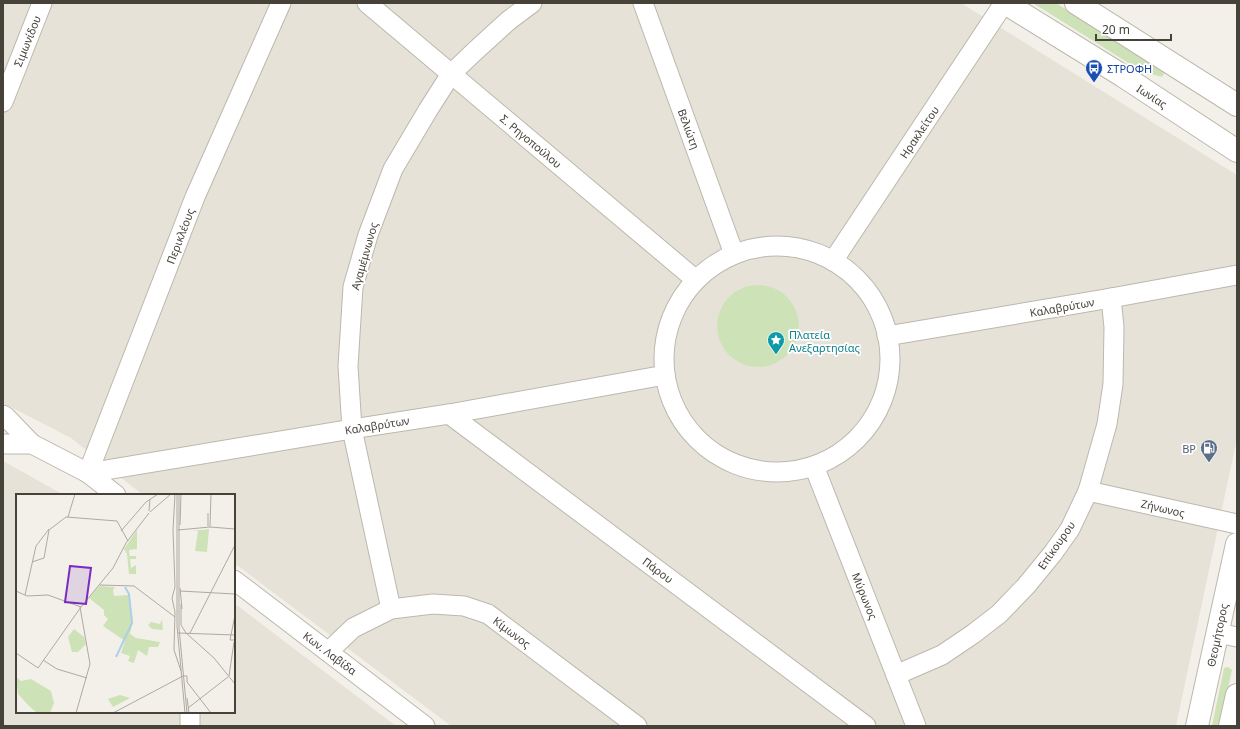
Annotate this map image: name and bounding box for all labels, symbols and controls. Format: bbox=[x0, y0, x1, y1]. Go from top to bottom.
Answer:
street label: Σιμωνίδου bbox=[10, 13, 44, 69]
scale bar bbox=[1096, 16, 1171, 42]
text: 20 m bbox=[1102, 21, 1130, 38]
bus stop icon: ΣΤΡΟΦΗ bbox=[1084, 58, 1104, 83]
place label: ΣΤΡΟΦΗ bbox=[1107, 61, 1152, 76]
street label: Ιωνίας bbox=[1134, 81, 1170, 111]
street label: Ηρακλείτου bbox=[896, 103, 942, 161]
street label: Βελιώτη bbox=[675, 107, 703, 151]
street label: Σ. Ρηγοπούλου bbox=[497, 111, 565, 171]
street label: Περικλέους bbox=[162, 206, 198, 266]
street label: Αγαμέμνωνος bbox=[347, 220, 381, 292]
street label: Καλαβρύτων bbox=[1029, 294, 1096, 320]
place label: Πλατεία Ανεξαρτησίας bbox=[789, 327, 860, 355]
place icon: Πλατεία Ανεξαρτησίας bbox=[766, 330, 786, 355]
street label: Καλαβρύτων bbox=[344, 412, 411, 438]
fuel station icon: BP bbox=[1199, 438, 1219, 463]
place label: BP bbox=[1182, 441, 1196, 456]
inset map bbox=[16, 494, 235, 713]
street label: Ζήνωνος bbox=[1140, 496, 1186, 520]
street label: Επίκουρου bbox=[1034, 518, 1078, 572]
street label: Πάρου bbox=[640, 554, 676, 586]
street label: Μύρωνος bbox=[849, 570, 881, 622]
street label: Θεομήτορος bbox=[1203, 602, 1231, 668]
street label: Κίμωνος bbox=[490, 613, 534, 651]
street label: Κων. Λαβίδα bbox=[300, 628, 360, 678]

